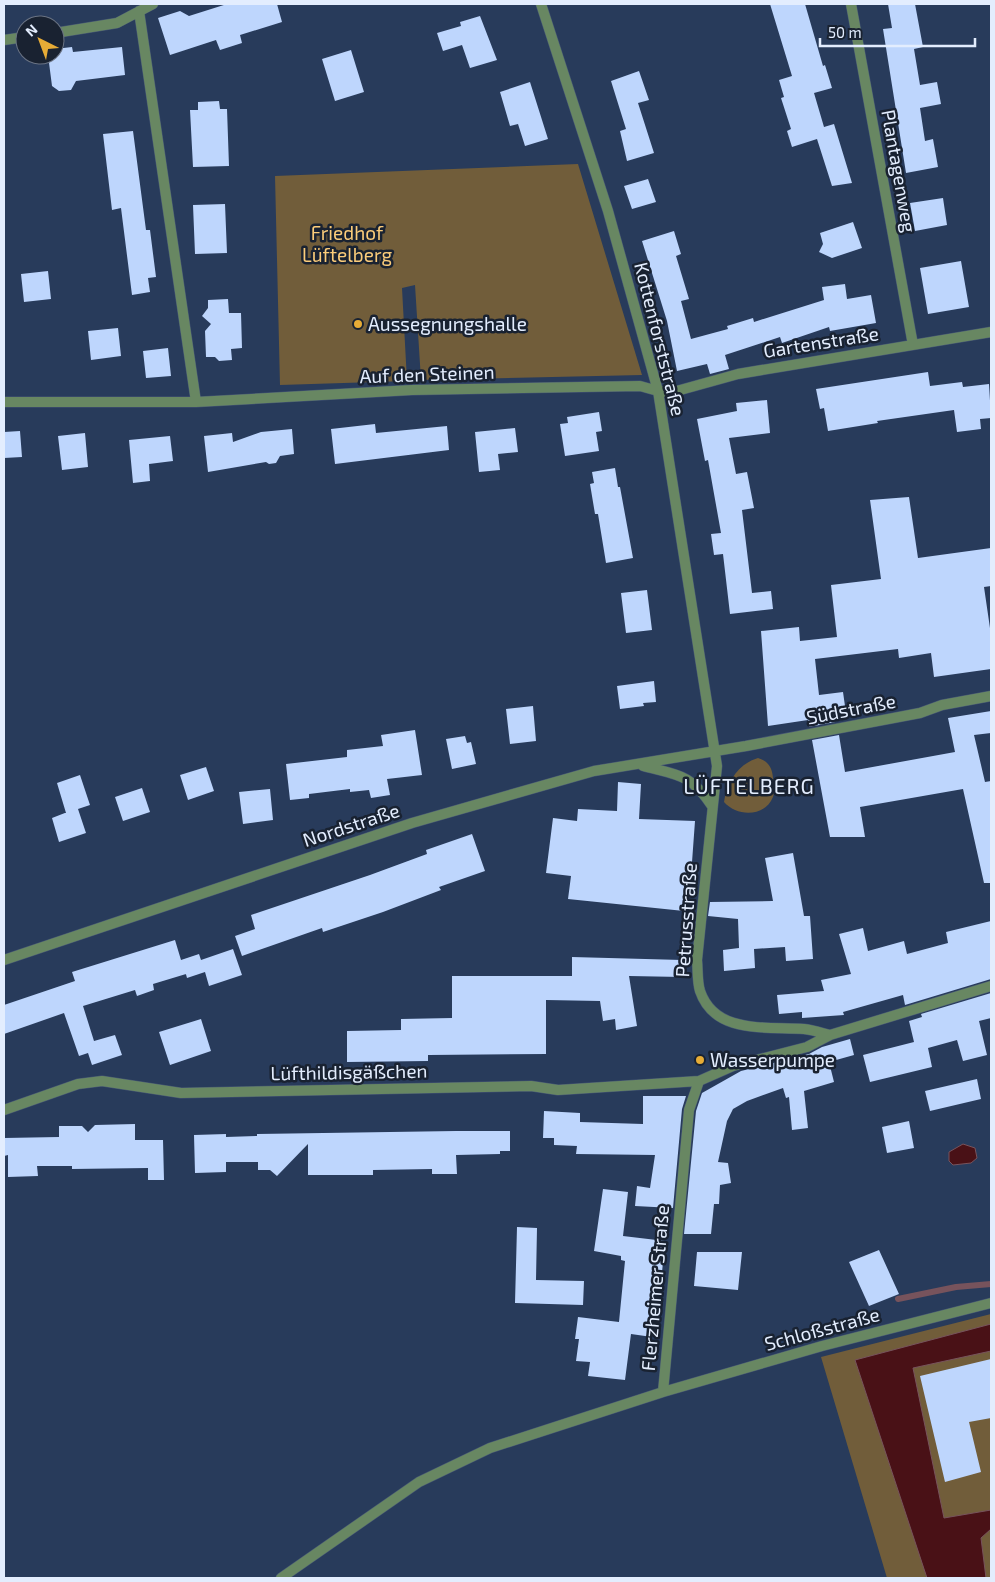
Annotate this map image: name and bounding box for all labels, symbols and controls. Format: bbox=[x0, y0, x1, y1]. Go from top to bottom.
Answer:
north arrow bbox=[15, 15, 65, 65]
scale bar bbox=[820, 15, 975, 47]
text: N bbox=[22, 20, 40, 40]
text: 50 m bbox=[828, 23, 862, 41]
street label: Plantagenweg bbox=[877, 108, 922, 234]
park label: Friedhof Lüftelberg bbox=[302, 221, 392, 266]
street label: Kottenforststraße bbox=[630, 260, 691, 418]
place label: Aussegnungshalle bbox=[368, 312, 527, 335]
marker: Aussegnungshalle bbox=[352, 318, 364, 330]
street label: Gartenstraße bbox=[762, 321, 880, 362]
street label: Auf den Steinen bbox=[359, 360, 495, 387]
street label: Südstraße bbox=[804, 689, 897, 728]
district label: LÜFTELBERG bbox=[683, 773, 815, 798]
street label: Nordstraße bbox=[300, 798, 402, 851]
street label: Petrusstraße bbox=[670, 862, 701, 978]
place label: Wasserpumpe bbox=[710, 1048, 835, 1071]
marker: Wasserpumpe bbox=[694, 1054, 706, 1066]
street label: Lüfthildisgäßchen bbox=[270, 1059, 428, 1084]
street label: Flerzheimer Straße bbox=[636, 1204, 673, 1372]
street label: Schloßstraße bbox=[762, 1302, 882, 1355]

